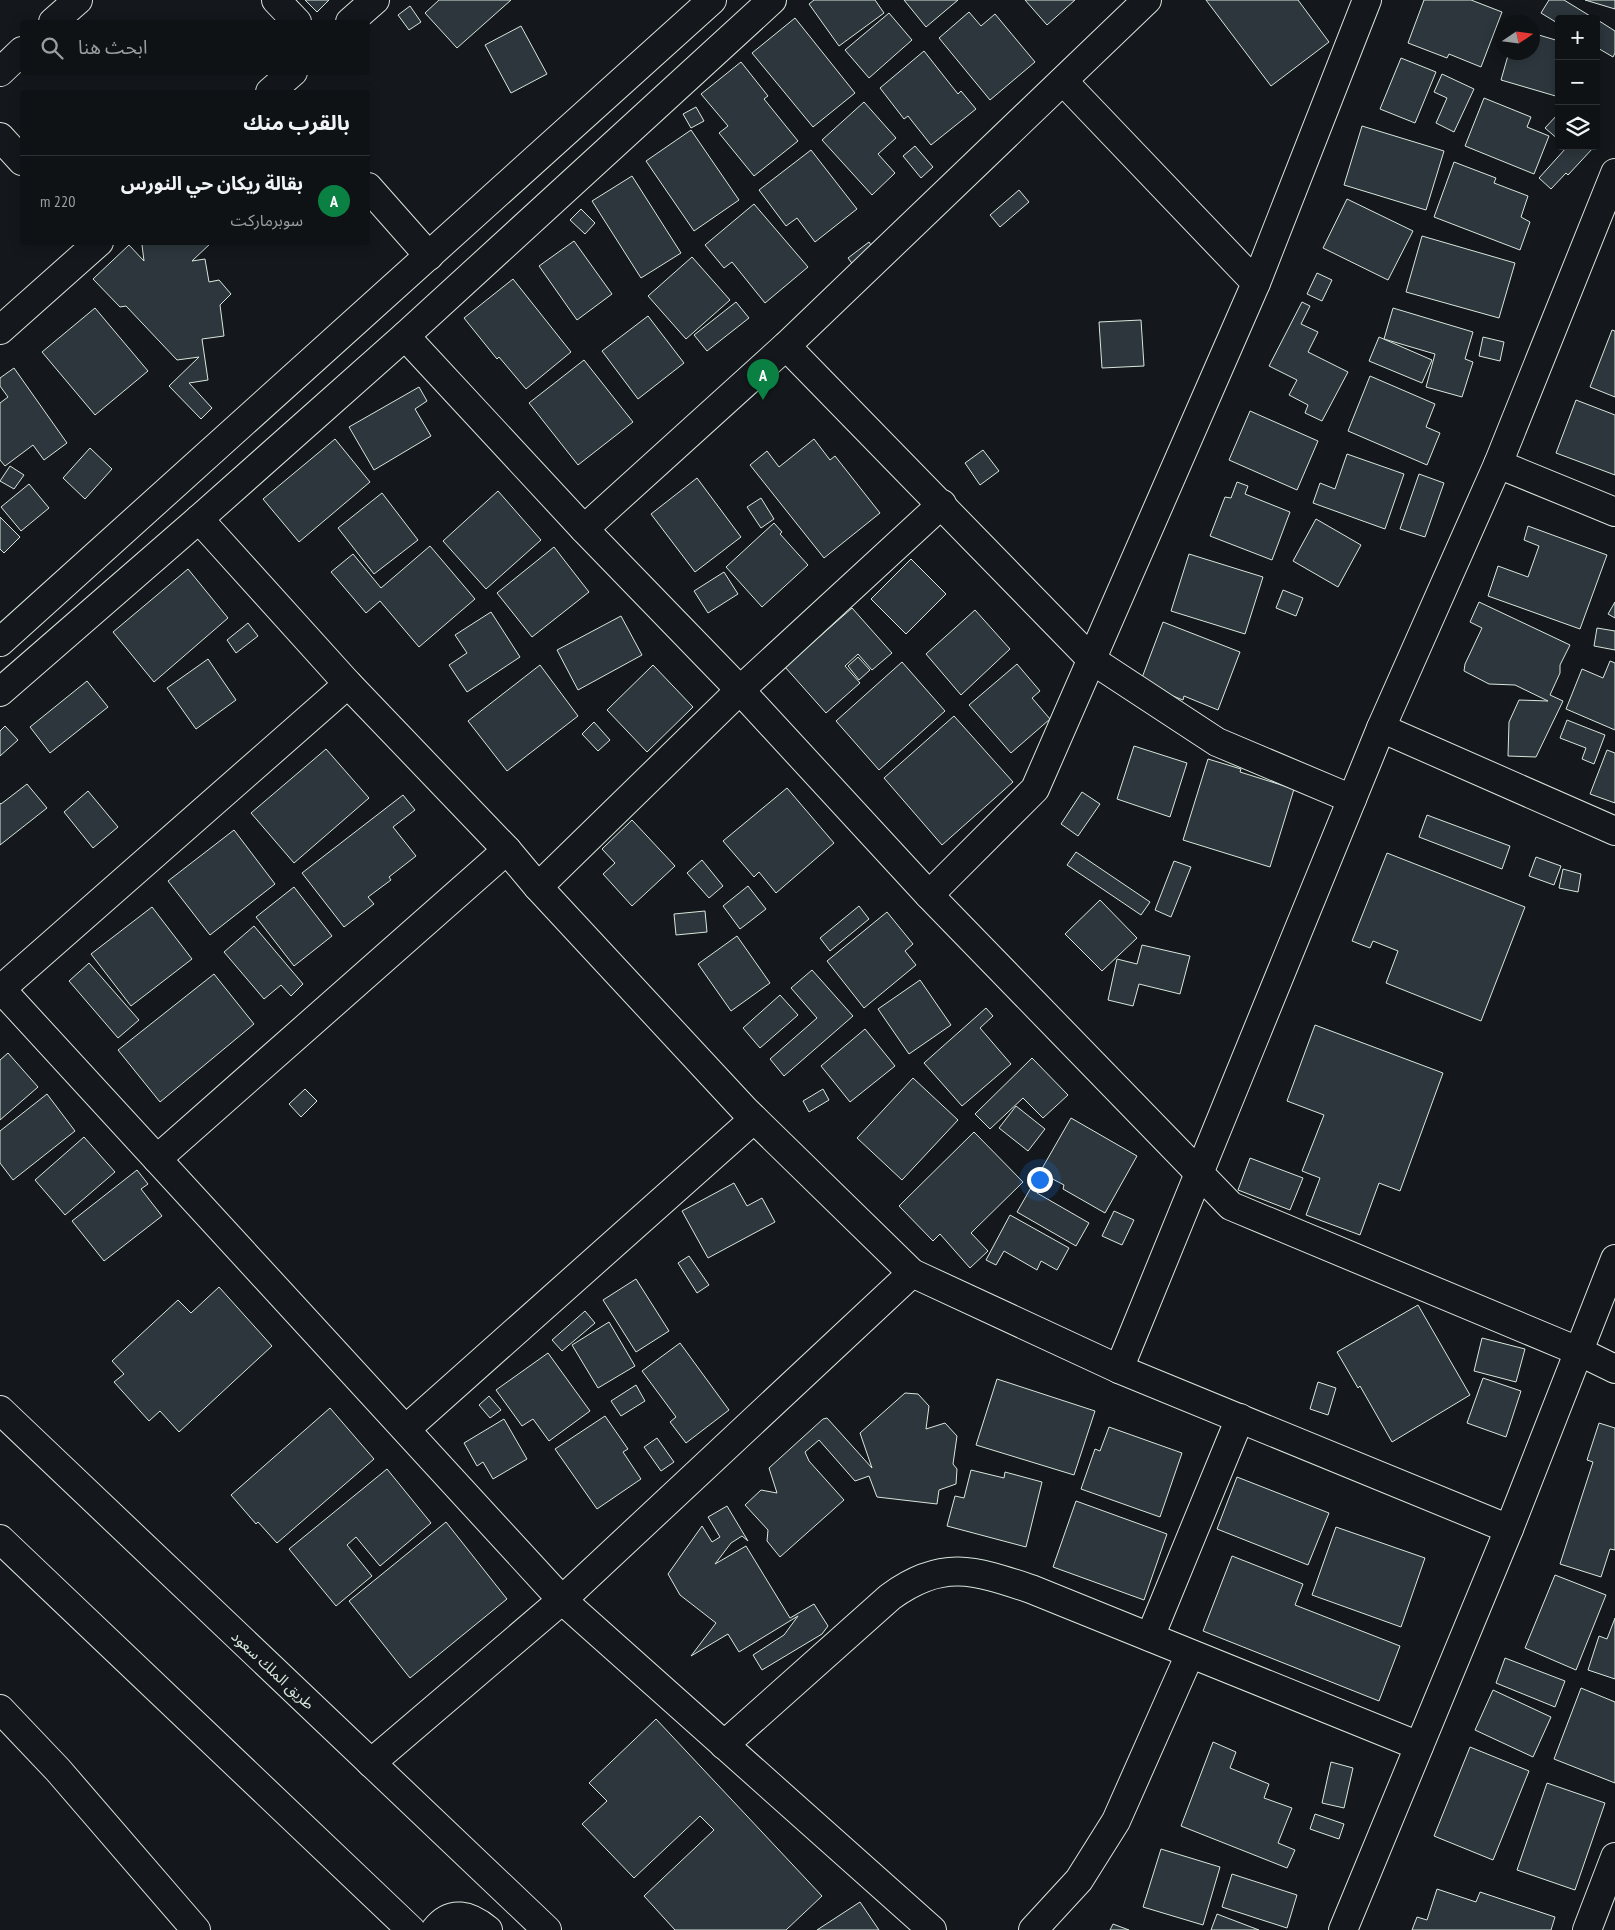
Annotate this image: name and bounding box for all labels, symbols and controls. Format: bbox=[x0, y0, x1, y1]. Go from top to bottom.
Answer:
north arrow bbox=[1495, 15, 1540, 60]
map controls bbox=[1555, 15, 1600, 150]
button: + bbox=[1555, 15, 1600, 60]
search box bbox=[20, 20, 370, 75]
icon: search bbox=[38, 34, 66, 62]
text: ابحث هنا bbox=[78, 35, 147, 59]
button: − bbox=[1555, 60, 1600, 105]
button: layers bbox=[1555, 105, 1600, 150]
text: بالقرب منك bbox=[243, 109, 350, 136]
text: بقالة ريكان حي النورس bbox=[121, 171, 303, 195]
text: 220 m bbox=[40, 191, 75, 211]
text: A bbox=[330, 191, 338, 211]
text: سوبرماركت bbox=[231, 210, 303, 230]
pin: A bbox=[747, 359, 779, 400]
your location bbox=[1027, 1167, 1053, 1193]
street label: طريق الملك سعود bbox=[227, 1627, 319, 1714]

